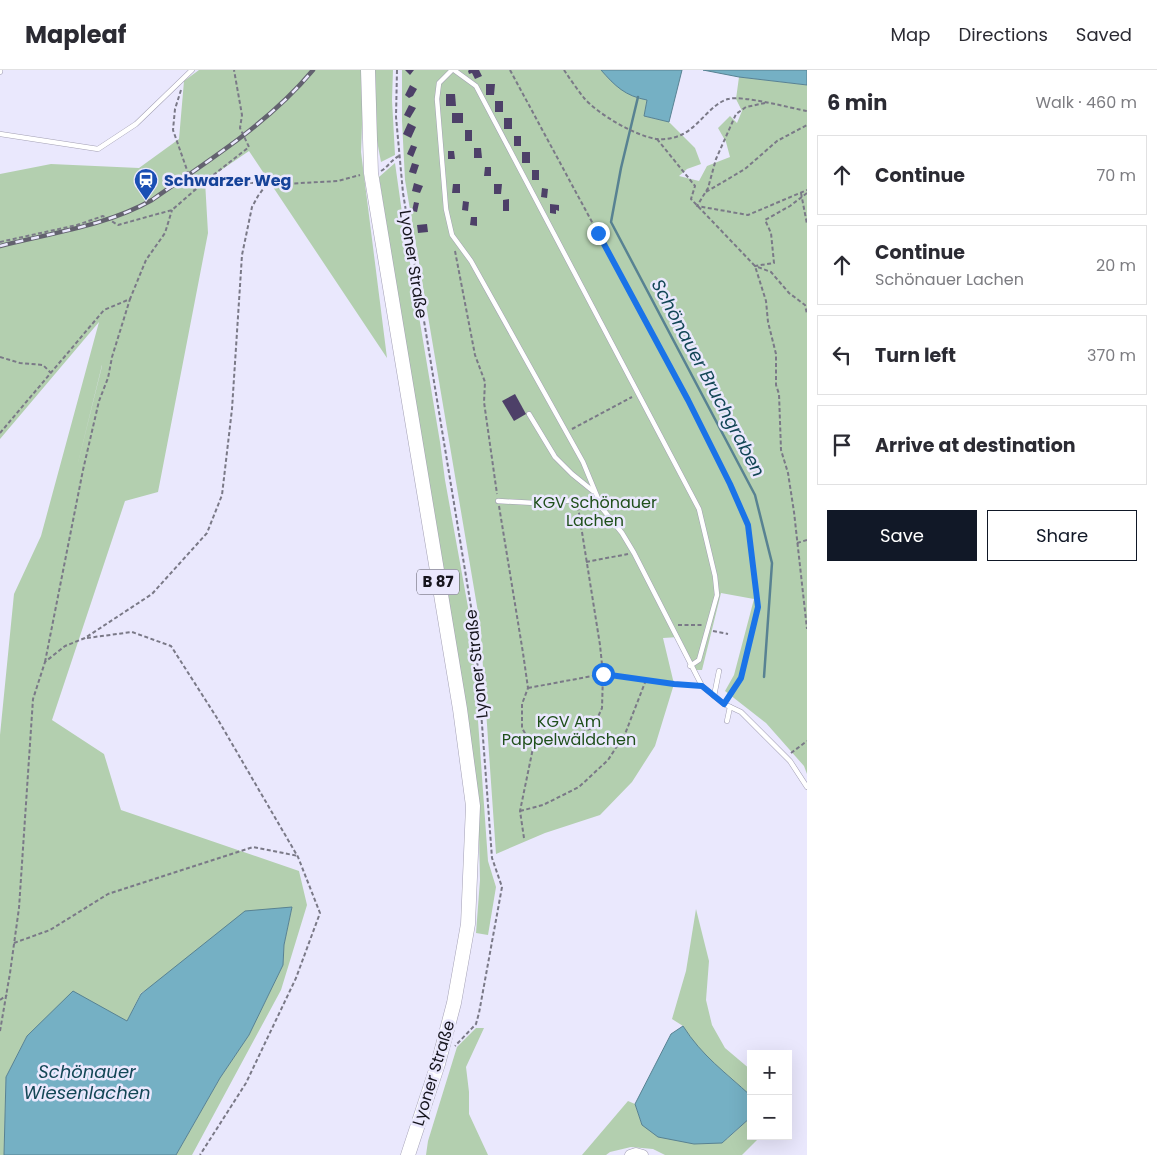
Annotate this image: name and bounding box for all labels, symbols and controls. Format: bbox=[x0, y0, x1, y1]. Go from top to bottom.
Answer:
text: Mapleaf bbox=[25, 18, 126, 51]
text: Map bbox=[891, 22, 930, 47]
text: Directions bbox=[958, 22, 1048, 47]
text: Saved bbox=[1076, 22, 1132, 47]
text: 6 min bbox=[827, 88, 887, 117]
text: Walk · 460 m bbox=[1035, 91, 1137, 114]
icon: ahead bbox=[828, 161, 856, 189]
text: Continue bbox=[875, 162, 965, 189]
text: 70 m bbox=[1096, 164, 1136, 187]
station icon: Schwarzer Weg bbox=[133, 167, 159, 201]
place label: Schwarzer Weg bbox=[164, 169, 291, 192]
street label: Lyoner Straße bbox=[394, 208, 433, 320]
route end bbox=[587, 222, 610, 245]
text: Continue bbox=[875, 239, 965, 266]
icon: ahead bbox=[828, 251, 856, 279]
text: 20 m bbox=[1096, 254, 1136, 277]
text: Schönauer Lachen bbox=[875, 268, 1024, 291]
water label: Schönauer Bruchgraben bbox=[646, 275, 771, 481]
icon: left bbox=[828, 341, 856, 369]
text: Turn left bbox=[875, 342, 956, 369]
text: 370 m bbox=[1087, 344, 1136, 367]
icon: arrive bbox=[828, 431, 856, 459]
text: Arrive at destination bbox=[875, 432, 1076, 459]
park label: KGV Schönauer Lachen bbox=[533, 491, 657, 532]
button: Save bbox=[827, 510, 977, 561]
button: Share bbox=[987, 510, 1137, 561]
road number: B 87 bbox=[417, 570, 459, 594]
street label: Lyoner Straße bbox=[459, 608, 494, 720]
route start bbox=[592, 663, 615, 686]
park label: KGV Am Pappelwäldchen bbox=[502, 710, 636, 751]
street label: Lyoner Straße bbox=[406, 1017, 460, 1129]
map controls bbox=[747, 1050, 792, 1140]
button: + bbox=[747, 1050, 792, 1095]
water label: Schönauer Wiesenlachen bbox=[24, 1059, 150, 1105]
button: − bbox=[747, 1095, 792, 1140]

